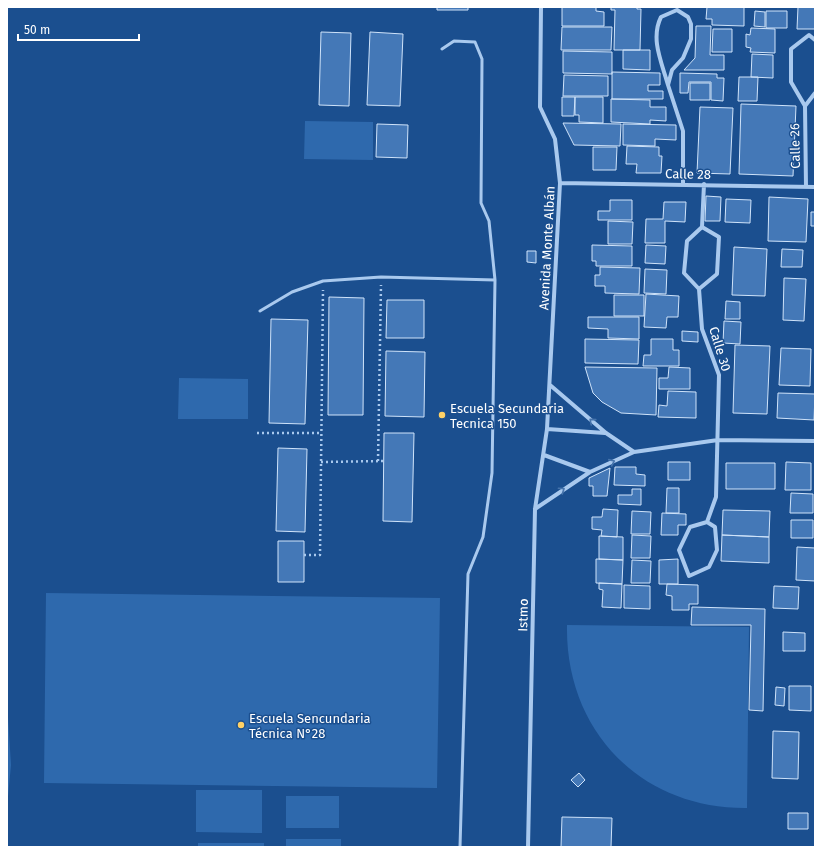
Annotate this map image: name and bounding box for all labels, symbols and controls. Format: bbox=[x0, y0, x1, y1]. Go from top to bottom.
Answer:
scale bar bbox=[18, 16, 139, 42]
text: 50 m bbox=[24, 23, 50, 37]
street label: Calle 26 bbox=[787, 123, 803, 169]
street label: Calle 28 bbox=[665, 166, 711, 182]
street label: Avenida Monte Albán bbox=[536, 186, 558, 310]
street label: Calle 30 bbox=[706, 325, 734, 373]
place label: Escuela Secundaria Tecnica 150 bbox=[450, 401, 564, 431]
marker: Escuela Secundaria Tecnica 150 bbox=[437, 410, 447, 420]
one-way arrow bbox=[589, 418, 596, 425]
one-way arrow bbox=[608, 459, 615, 467]
one-way arrow bbox=[558, 488, 565, 495]
street label: Istmo bbox=[515, 598, 531, 632]
place label: Escuela Sencundaria Técnica N°28 bbox=[249, 711, 371, 741]
marker: Escuela Sencundaria Técnica N°28 bbox=[236, 720, 246, 730]

